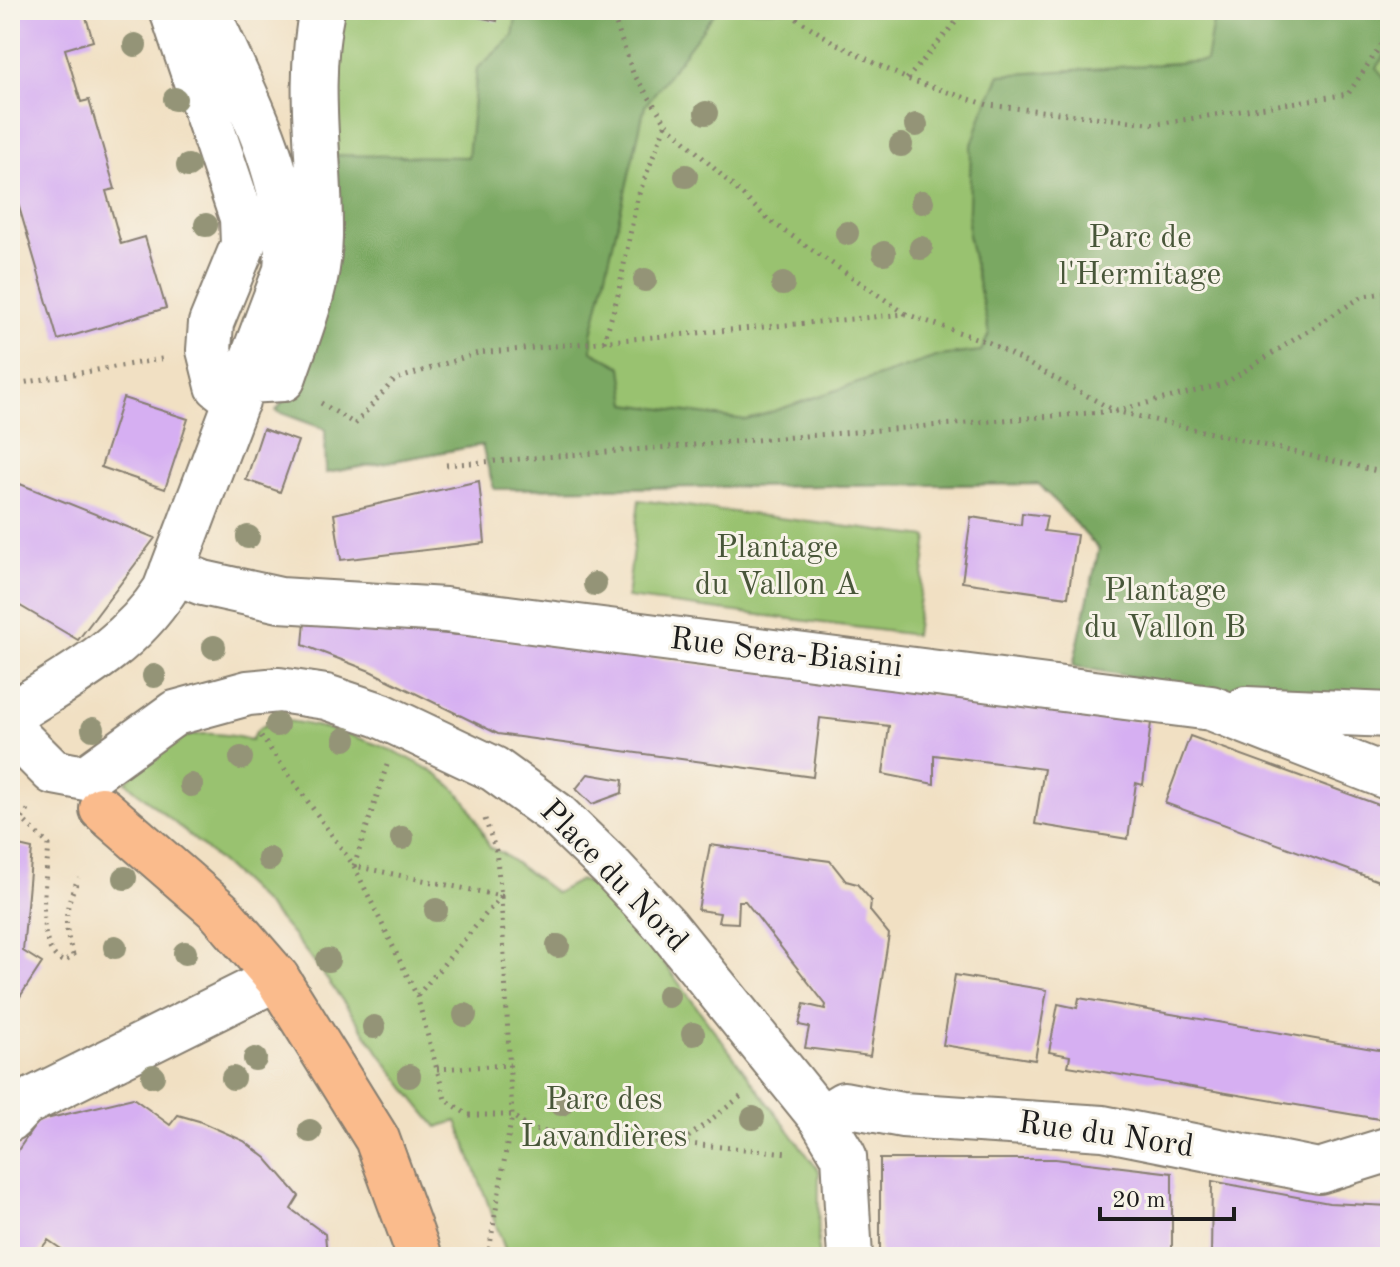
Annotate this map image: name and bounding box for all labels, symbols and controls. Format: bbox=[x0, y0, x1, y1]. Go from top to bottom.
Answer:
park label: Parc de l'Hermitage bbox=[1059, 223, 1221, 292]
park label: Plantage du Vallon A bbox=[695, 533, 859, 602]
park label: Plantage du Vallon B bbox=[1084, 576, 1246, 645]
street label: Rue Sera-Biasini bbox=[668, 624, 904, 684]
street label: Place du Nord bbox=[533, 795, 693, 959]
park label: Parc des Lavandières bbox=[520, 1085, 688, 1154]
street label: Rue du Nord bbox=[1016, 1108, 1196, 1164]
scale bar bbox=[1100, 1171, 1234, 1221]
text: 20 m bbox=[1112, 1189, 1166, 1213]

